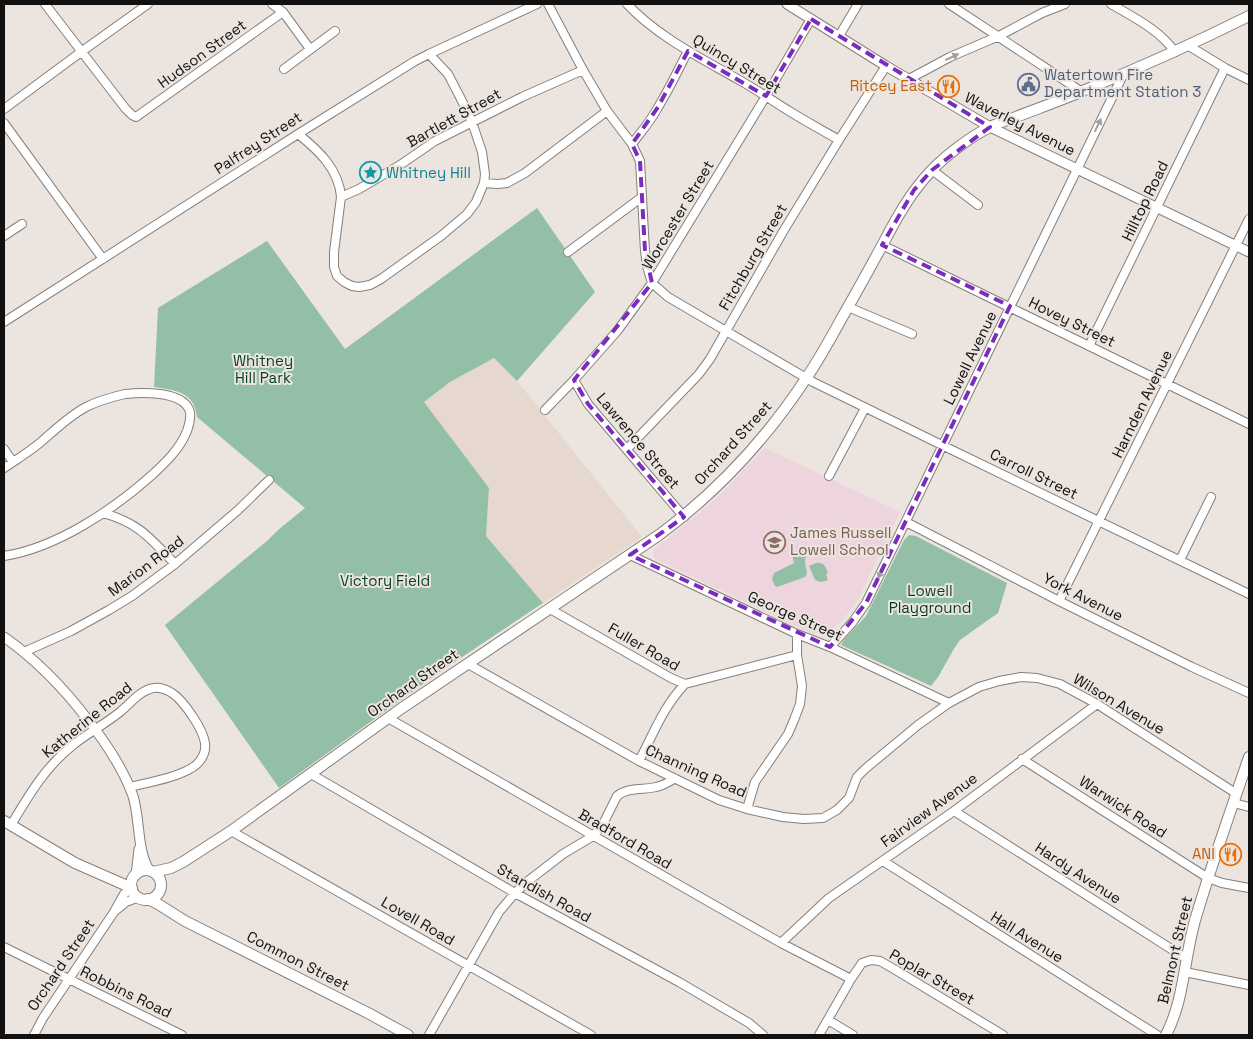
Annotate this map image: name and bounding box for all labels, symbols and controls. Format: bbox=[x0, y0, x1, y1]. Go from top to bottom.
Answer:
street label: Hudson Street bbox=[154, 15, 250, 92]
street label: Quincy Street bbox=[690, 30, 785, 97]
one-way arrow bbox=[945, 52, 959, 60]
place label: Watertown Fire Department Station 3 bbox=[1044, 65, 1201, 101]
public building icon: Watertown Fire Department Station 3 bbox=[1016, 72, 1040, 96]
restaurant icon: Ritcey East bbox=[936, 74, 960, 98]
place label: Ritcey East bbox=[850, 76, 932, 95]
street label: Bartlett Street bbox=[403, 84, 504, 151]
street label: Waverley Avenue bbox=[962, 87, 1079, 160]
street label: Palfrey Street bbox=[210, 107, 305, 178]
one-way arrow bbox=[1094, 117, 1103, 132]
street label: Worcester Street bbox=[637, 157, 718, 273]
street label: Hilltop Road bbox=[1117, 157, 1172, 244]
place icon: Whitney Hill bbox=[358, 161, 382, 185]
place label: Whitney Hill bbox=[386, 163, 471, 182]
street label: Fitchburg Street bbox=[714, 200, 791, 314]
street label: Hovey Street bbox=[1026, 292, 1119, 351]
street label: Lowell Avenue bbox=[939, 308, 1000, 408]
street label: Harnden Avenue bbox=[1107, 347, 1176, 461]
park label: Whitney Hill Park bbox=[233, 351, 293, 387]
street label: Lawrence Street bbox=[593, 389, 684, 493]
street label: Orchard Street bbox=[690, 396, 776, 489]
street label: Carroll Street bbox=[987, 444, 1081, 503]
place label: James Russell Lowell School bbox=[790, 523, 891, 559]
school or university icon: James Russell Lowell School bbox=[762, 530, 786, 554]
street label: Marion Road bbox=[104, 531, 187, 600]
one-way arrow bbox=[877, 564, 885, 579]
street label: York Avenue bbox=[1040, 568, 1127, 625]
park label: Victory Field bbox=[340, 571, 430, 590]
park label: Lowell Playground bbox=[889, 581, 971, 617]
street label: George Street bbox=[745, 586, 846, 645]
street label: Fuller Road bbox=[605, 618, 684, 675]
street label: Orchard Street bbox=[363, 644, 462, 721]
street label: Wilson Avenue bbox=[1070, 669, 1169, 738]
street label: Katherine Road bbox=[38, 678, 136, 762]
street label: Channing Road bbox=[643, 740, 750, 801]
street label: Fairview Avenue bbox=[877, 768, 981, 851]
street label: Warwick Road bbox=[1076, 771, 1171, 842]
street label: Bradford Road bbox=[575, 804, 675, 873]
street label: Hardy Avenue bbox=[1031, 838, 1125, 908]
restaurant icon: ANI bbox=[1219, 842, 1243, 866]
place label: ANI bbox=[1192, 844, 1215, 863]
street label: Standish Road bbox=[494, 859, 595, 926]
street label: Lovell Road bbox=[378, 892, 458, 949]
street label: Belmont Street bbox=[1153, 894, 1196, 1006]
street label: Hall Avenue bbox=[987, 907, 1067, 967]
street label: Orchard Street bbox=[23, 915, 98, 1014]
street label: Common Street bbox=[244, 926, 353, 995]
street label: Poplar Street bbox=[886, 944, 978, 1009]
street label: Robbins Road bbox=[77, 961, 175, 1022]

